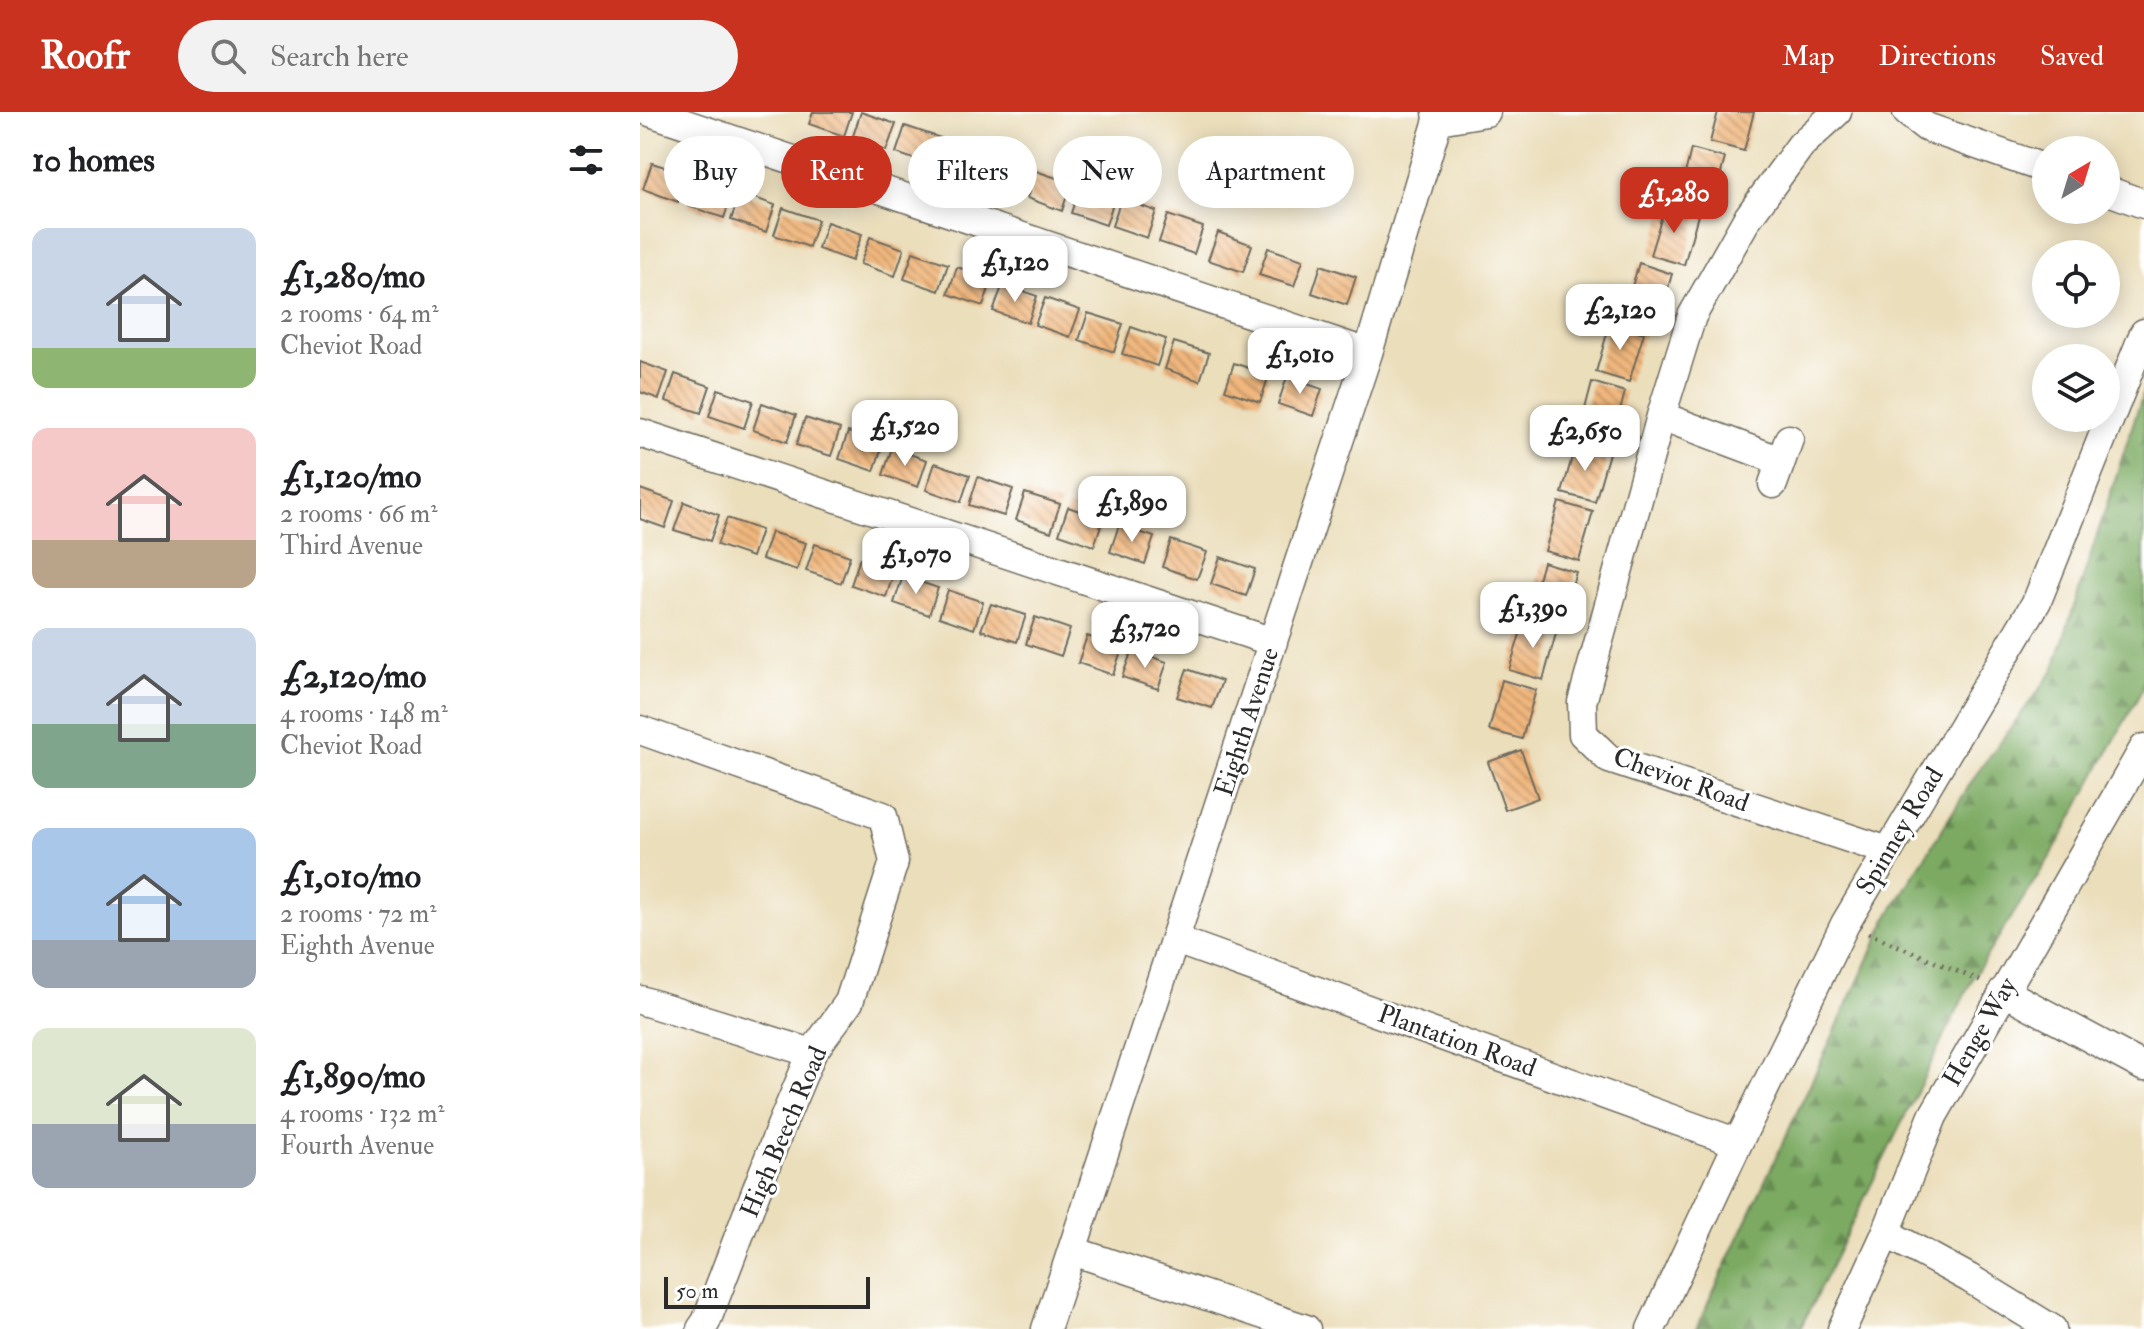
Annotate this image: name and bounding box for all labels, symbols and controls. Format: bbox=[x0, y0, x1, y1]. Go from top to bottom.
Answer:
search box bbox=[178, 20, 738, 92]
text: Roofr bbox=[40, 32, 130, 80]
icon: search bbox=[206, 34, 250, 78]
text: Search here bbox=[270, 38, 409, 75]
text: Map bbox=[1782, 39, 1835, 74]
text: Directions bbox=[1879, 39, 1996, 74]
text: Saved bbox=[2040, 39, 2104, 74]
chip: Buy bbox=[664, 136, 765, 208]
chip: Rent bbox=[781, 136, 892, 208]
chip: Filters bbox=[908, 136, 1037, 208]
chip: New bbox=[1053, 136, 1162, 208]
chip: Apartment bbox=[1178, 136, 1354, 208]
north arrow bbox=[2032, 136, 2120, 224]
map controls bbox=[2032, 136, 2120, 432]
icon: filters bbox=[564, 138, 608, 182]
text: 10 homes bbox=[32, 139, 155, 182]
pin: £1,280 bbox=[1609, 167, 1739, 235]
text: £1,280 bbox=[1638, 177, 1710, 209]
pin: £1,120 bbox=[950, 236, 1080, 304]
button: locate bbox=[2032, 240, 2120, 328]
text: £1,120 bbox=[981, 246, 1049, 278]
text: £1,280/mo bbox=[280, 255, 425, 298]
icon: home bbox=[96, 260, 192, 356]
pin: £2,120 bbox=[1555, 284, 1685, 352]
text: £2,120 bbox=[1584, 294, 1656, 326]
text: 2 rooms · 64 m² bbox=[280, 298, 439, 330]
pin: £1,010 bbox=[1235, 328, 1365, 396]
text: Cheviot Road bbox=[280, 330, 422, 362]
text: £1,010 bbox=[1266, 338, 1334, 370]
button: layers bbox=[2032, 344, 2120, 432]
pin: £1,520 bbox=[840, 400, 970, 468]
pin: £2,650 bbox=[1520, 405, 1650, 473]
text: £1,520 bbox=[870, 410, 940, 442]
text: £2,650 bbox=[1548, 415, 1622, 447]
text: £1,120/mo bbox=[280, 455, 421, 498]
icon: home bbox=[96, 460, 192, 556]
pin: £1,890 bbox=[1067, 476, 1197, 544]
text: £1,890 bbox=[1096, 486, 1168, 518]
text: 2 rooms · 66 m² bbox=[280, 498, 438, 530]
pin: £1,070 bbox=[851, 528, 981, 596]
text: Third Avenue bbox=[280, 530, 423, 562]
text: £1,070 bbox=[880, 538, 952, 570]
pin: £1,390 bbox=[1468, 582, 1598, 650]
text: £1,390 bbox=[1498, 592, 1568, 624]
pin: £3,720 bbox=[1080, 602, 1210, 670]
text: £3,720 bbox=[1109, 612, 1181, 644]
street label: Eighth Avenue bbox=[1208, 643, 1286, 801]
text: £2,120/mo bbox=[280, 655, 426, 698]
icon: home bbox=[96, 660, 192, 756]
text: 4 rooms · 148 m² bbox=[280, 698, 448, 730]
text: Cheviot Road bbox=[280, 730, 422, 762]
street label: Cheviot Road bbox=[1609, 741, 1754, 819]
street label: Spinney Road bbox=[1849, 761, 1952, 901]
text: £1,010/mo bbox=[280, 855, 421, 898]
icon: home bbox=[96, 860, 192, 956]
text: 2 rooms · 72 m² bbox=[280, 898, 437, 930]
text: Eighth Avenue bbox=[280, 930, 435, 962]
street label: Henge Way bbox=[1936, 971, 2024, 1092]
street label: Plantation Road bbox=[1374, 998, 1541, 1084]
street label: High Beech Road bbox=[734, 1041, 835, 1222]
text: £1,890/mo bbox=[280, 1055, 425, 1098]
icon: home bbox=[96, 1060, 192, 1156]
text: 4 rooms · 132 m² bbox=[280, 1098, 445, 1130]
text: Fourth Avenue bbox=[280, 1130, 434, 1162]
scale bar bbox=[664, 1273, 870, 1309]
text: 50 m bbox=[676, 1277, 718, 1305]

